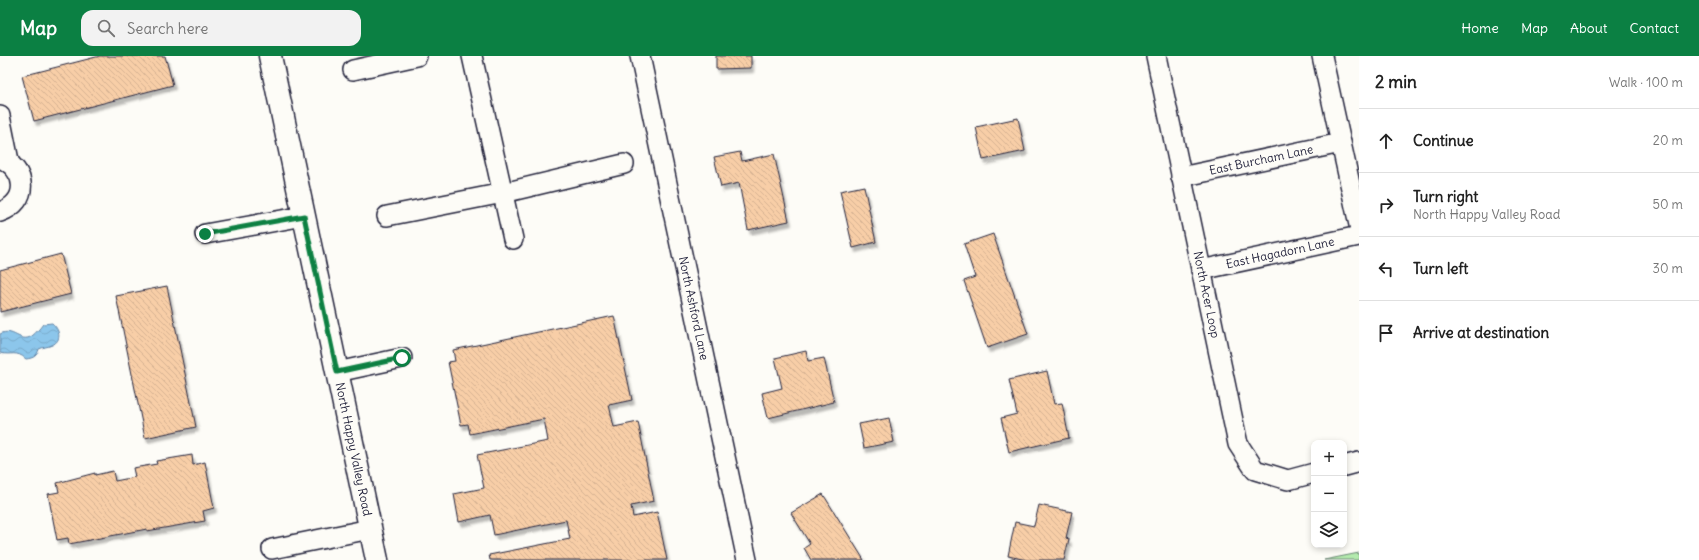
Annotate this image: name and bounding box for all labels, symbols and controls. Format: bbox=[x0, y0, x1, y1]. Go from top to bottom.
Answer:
search box bbox=[81, 10, 361, 46]
text: Map bbox=[20, 16, 57, 40]
icon: search bbox=[95, 17, 117, 39]
text: Search here bbox=[127, 19, 208, 38]
text: Home bbox=[1461, 19, 1499, 37]
text: Map bbox=[1521, 19, 1548, 37]
text: About bbox=[1570, 19, 1608, 37]
text: Contact bbox=[1630, 19, 1679, 37]
text: 2 min bbox=[1375, 71, 1417, 93]
text: Walk · 100 m bbox=[1609, 74, 1683, 91]
icon: ahead bbox=[1375, 130, 1397, 152]
text: Continue bbox=[1413, 131, 1474, 150]
text: 20 m bbox=[1653, 132, 1683, 149]
street label: East Burcham Lane bbox=[1208, 141, 1314, 178]
text: Turn right bbox=[1413, 187, 1478, 206]
icon: right bbox=[1375, 194, 1397, 216]
text: 50 m bbox=[1652, 196, 1683, 213]
text: North Happy Valley Road bbox=[1413, 206, 1560, 223]
route end bbox=[196, 225, 214, 243]
street label: East Hagadorn Lane bbox=[1225, 234, 1336, 271]
street label: North Acer Loop bbox=[1190, 250, 1223, 340]
street label: North Ashford Lane bbox=[676, 255, 712, 362]
icon: left bbox=[1375, 258, 1397, 280]
text: Turn left bbox=[1413, 259, 1468, 278]
text: 30 m bbox=[1653, 260, 1683, 277]
icon: arrive bbox=[1375, 322, 1397, 344]
text: Arrive at destination bbox=[1413, 323, 1549, 342]
route start bbox=[393, 349, 411, 367]
street label: North Happy Valley Road bbox=[332, 381, 375, 517]
map controls bbox=[1311, 440, 1347, 548]
button: + bbox=[1311, 440, 1347, 476]
button: − bbox=[1311, 476, 1347, 512]
button: layers bbox=[1311, 512, 1347, 548]

